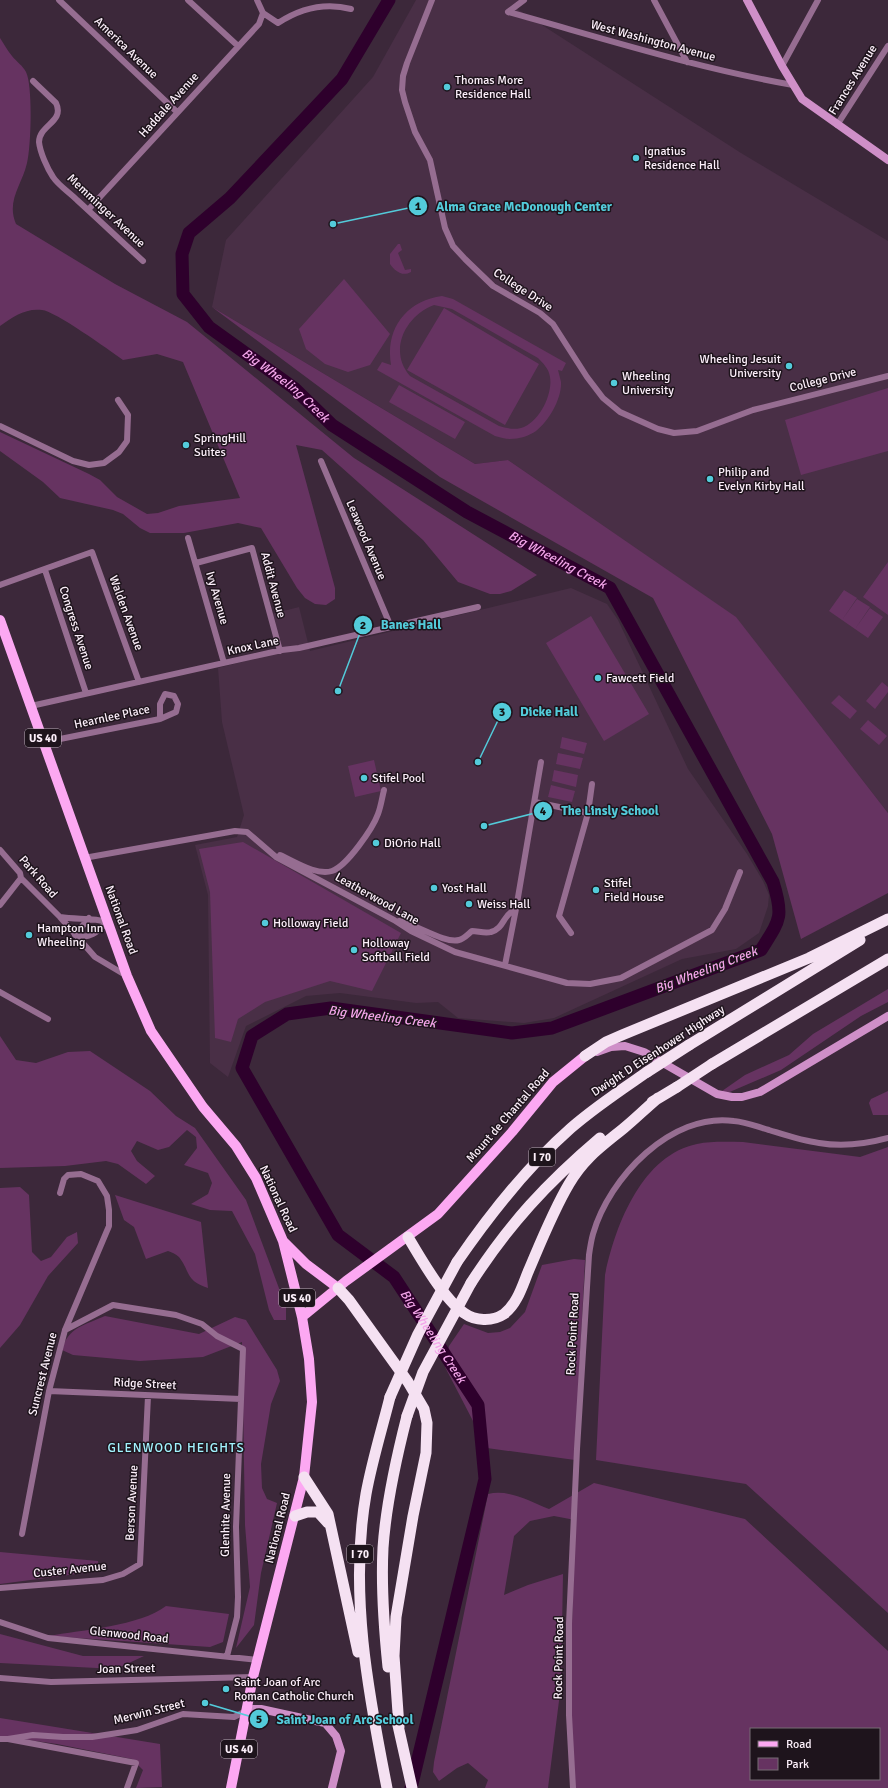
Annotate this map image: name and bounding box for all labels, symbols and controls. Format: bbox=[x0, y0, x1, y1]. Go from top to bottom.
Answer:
street label: America Avenue bbox=[91, 14, 161, 82]
street label: West Washington Avenue bbox=[589, 17, 717, 65]
street label: Frances Avenue bbox=[825, 42, 881, 118]
street label: Haddale Avenue bbox=[136, 69, 202, 141]
place label: Thomas More Residence Hall bbox=[455, 73, 531, 102]
marker: Thomas More Residence Hall bbox=[442, 82, 452, 92]
place label: Ignatius Residence Hall bbox=[644, 144, 720, 173]
marker: Ignatius Residence Hall bbox=[631, 153, 641, 163]
street label: Memminger Avenue bbox=[64, 171, 148, 251]
callout: Alma Grace McDonough Center bbox=[408, 194, 620, 219]
text: 1 bbox=[415, 199, 422, 214]
text: Alma Grace McDonough Center bbox=[436, 199, 613, 215]
street label: College Drive bbox=[490, 265, 556, 315]
water label: Big Wheeling Creek bbox=[239, 345, 334, 427]
place label: Wheeling Jesuit University bbox=[699, 352, 781, 381]
marker: Wheeling Jesuit University bbox=[784, 361, 794, 371]
street label: College Drive bbox=[788, 364, 858, 396]
place label: Wheeling University bbox=[622, 369, 674, 398]
marker: Wheeling University bbox=[609, 378, 619, 388]
place label: SpringHill Suites bbox=[194, 431, 247, 460]
marker: SpringHill Suites bbox=[181, 440, 191, 450]
place label: Philip and Evelyn Kirby Hall bbox=[718, 465, 805, 494]
marker: Philip and Evelyn Kirby Hall bbox=[705, 474, 715, 484]
street label: Leawood Avenue bbox=[342, 498, 390, 582]
water label: Big Wheeling Creek bbox=[506, 528, 610, 593]
street label: Addit Avenue bbox=[257, 550, 289, 620]
street label: Ivy Avenue bbox=[202, 570, 232, 626]
street label: Walden Avenue bbox=[106, 574, 146, 652]
street label: Congress Avenue bbox=[55, 584, 97, 672]
callout: Banes Hall bbox=[353, 612, 449, 637]
text: Banes Hall bbox=[381, 617, 441, 633]
text: 2 bbox=[360, 618, 366, 633]
street label: Knox Lane bbox=[226, 633, 280, 659]
place label: Fawcett Field bbox=[606, 671, 674, 686]
marker: Fawcett Field bbox=[593, 673, 603, 683]
callout: Dicke Hall bbox=[492, 699, 586, 724]
street label: Hearnlee Place bbox=[73, 702, 151, 732]
text: Dicke Hall bbox=[520, 704, 578, 720]
text: 3 bbox=[499, 705, 505, 720]
road number: US 40 bbox=[25, 729, 61, 747]
place label: Stifel Pool bbox=[372, 771, 425, 786]
marker: Stifel Pool bbox=[359, 773, 369, 783]
callout: The Linsly School bbox=[533, 798, 667, 823]
text: The Linsly School bbox=[561, 803, 659, 819]
text: 4 bbox=[540, 804, 547, 819]
place label: DiOrio Hall bbox=[384, 836, 441, 851]
marker: DiOrio Hall bbox=[371, 838, 381, 848]
street label: Park Road bbox=[15, 853, 61, 901]
street label: Leatherwood Lane bbox=[332, 870, 422, 928]
place label: Stifel Field House bbox=[604, 876, 664, 905]
place label: Yost Hall bbox=[442, 881, 487, 896]
street label: National Road bbox=[102, 883, 140, 957]
marker: Yost Hall bbox=[429, 883, 439, 893]
marker: Stifel Field House bbox=[591, 885, 601, 895]
place label: Weiss Hall bbox=[477, 897, 531, 912]
marker: Weiss Hall bbox=[464, 899, 474, 909]
place label: Holloway Field bbox=[273, 916, 348, 931]
marker: Holloway Field bbox=[260, 918, 270, 928]
place label: Hampton Inn Wheeling bbox=[37, 921, 103, 950]
marker: Hampton Inn Wheeling bbox=[24, 930, 34, 940]
place label: Holloway Softball Field bbox=[362, 936, 430, 965]
water label: Big Wheeling Creek bbox=[653, 943, 761, 997]
marker: Holloway Softball Field bbox=[349, 945, 359, 955]
water label: Big Wheeling Creek bbox=[327, 1002, 438, 1032]
street label: Dwight D Eisenhower Highway bbox=[588, 1002, 728, 1100]
street label: Mount de Chantal Road bbox=[463, 1066, 553, 1166]
road number: I 70 bbox=[529, 1148, 555, 1166]
street label: National Road bbox=[256, 1163, 300, 1235]
water label: Big Wheeling Creek bbox=[396, 1287, 470, 1387]
road number: US 40 bbox=[279, 1289, 315, 1307]
street label: Rock Point Road bbox=[563, 1292, 583, 1376]
street label: Suncrest Avenue bbox=[25, 1331, 61, 1417]
street label: Ridge Street bbox=[113, 1375, 177, 1393]
district label: GLENWOOD HEIGHTS bbox=[107, 1440, 245, 1456]
street label: Berson Avenue bbox=[123, 1465, 141, 1541]
street label: Glenhite Avenue bbox=[218, 1473, 234, 1557]
street label: National Road bbox=[262, 1491, 294, 1565]
road number: I 70 bbox=[347, 1545, 373, 1563]
street label: Custer Avenue bbox=[33, 1559, 107, 1581]
street label: Rock Point Road bbox=[551, 1617, 567, 1699]
street label: Glenwood Road bbox=[89, 1623, 169, 1647]
street label: Joan Street bbox=[97, 1661, 155, 1677]
place label: Saint Joan of Arc Roman Catholic Church bbox=[234, 1675, 354, 1704]
marker: Saint Joan of Arc Roman Catholic Church bbox=[221, 1684, 231, 1694]
street label: Merwin Street bbox=[112, 1696, 186, 1728]
callout: Saint Joan of Arc School bbox=[249, 1707, 422, 1732]
text: 5 bbox=[256, 1712, 262, 1727]
text: Saint Joan of Arc School bbox=[277, 1712, 413, 1728]
legend bbox=[750, 1728, 880, 1780]
text: Road bbox=[786, 1737, 812, 1752]
road number: US 40 bbox=[221, 1740, 257, 1758]
text: Park bbox=[786, 1757, 809, 1772]

